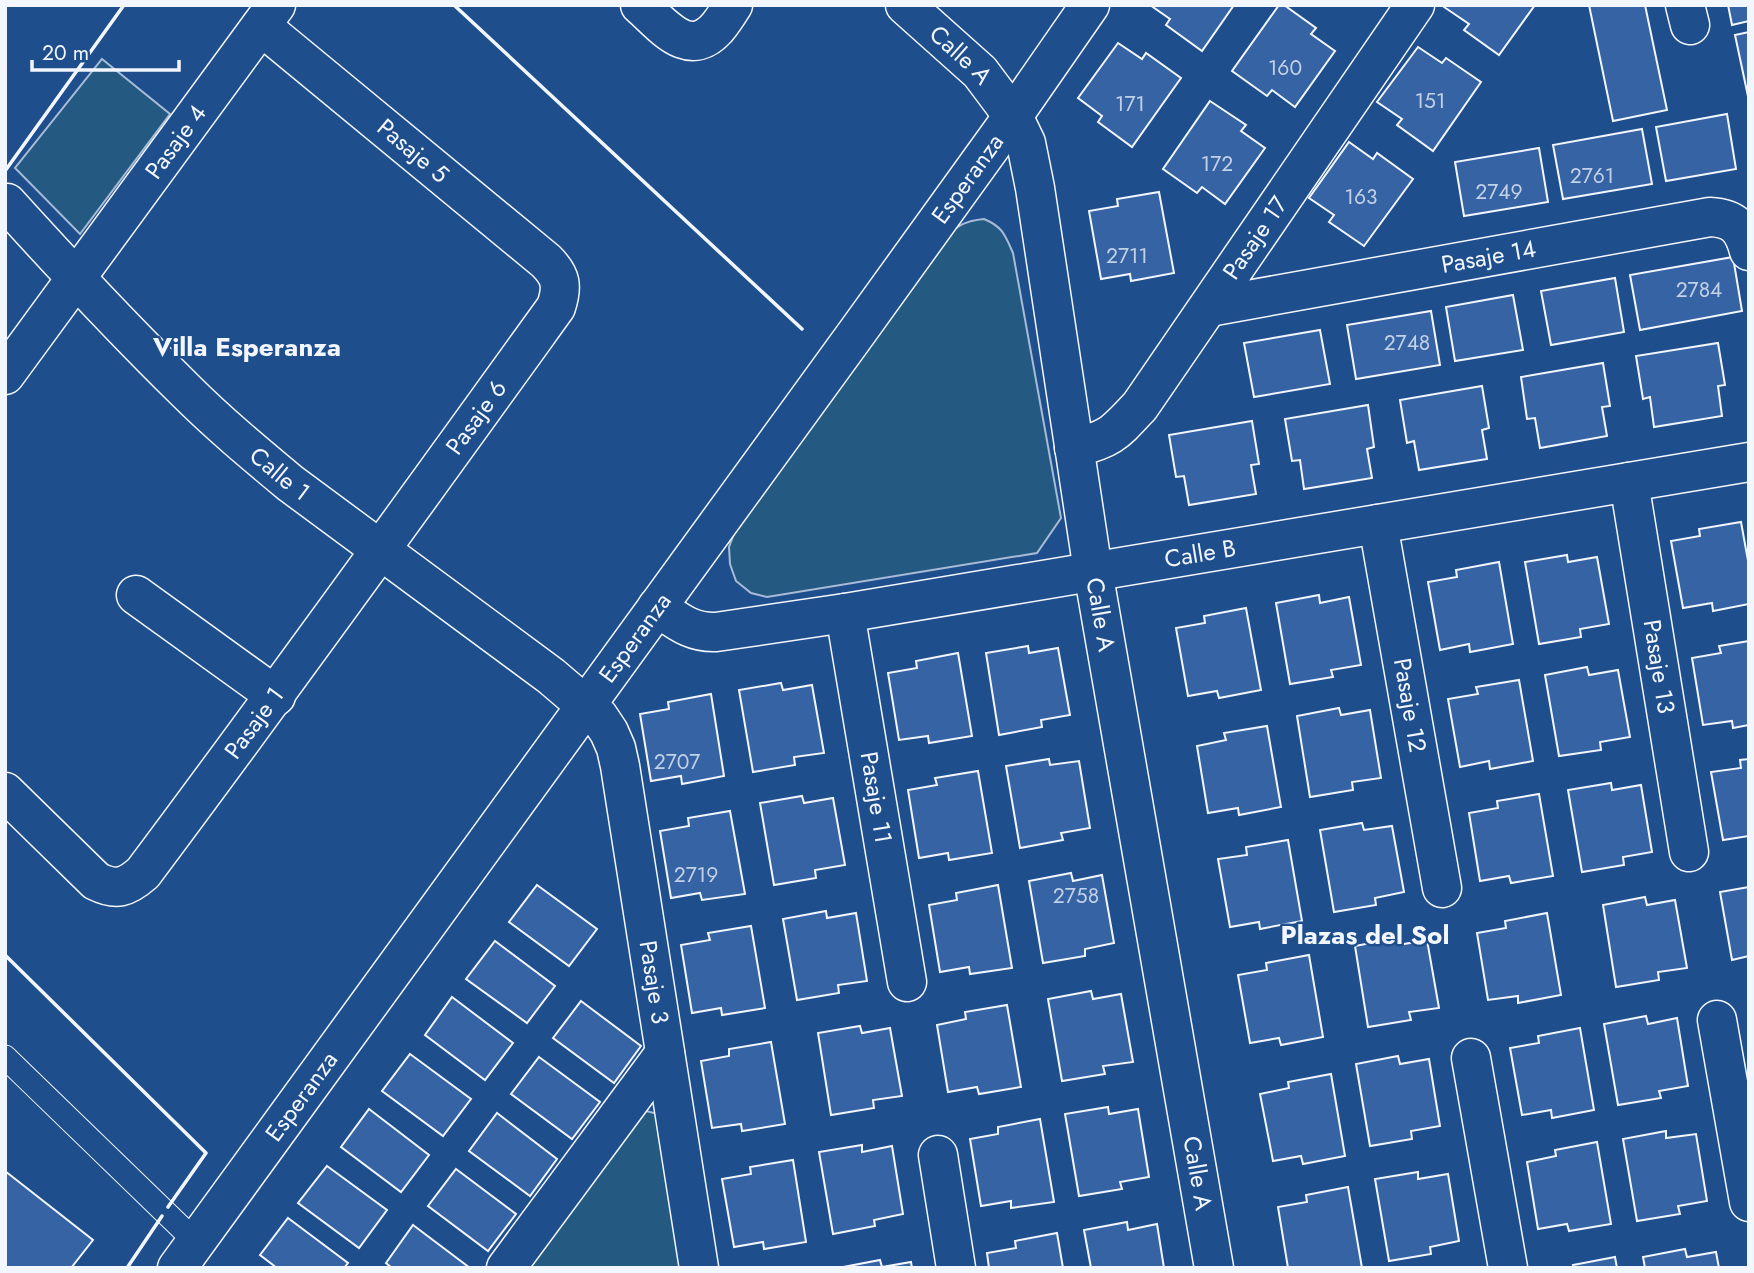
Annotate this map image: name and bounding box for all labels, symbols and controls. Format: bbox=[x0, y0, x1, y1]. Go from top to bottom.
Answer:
street label: Calle A bbox=[922, 17, 1001, 92]
scale bar bbox=[32, 28, 178, 72]
text: 20 m bbox=[42, 38, 89, 68]
house number: 160 bbox=[1268, 53, 1302, 83]
house number: 151 bbox=[1415, 86, 1445, 116]
house number: 171 bbox=[1115, 89, 1145, 119]
street label: Pasaje 4 bbox=[136, 97, 215, 186]
street label: Pasaje 5 bbox=[370, 110, 457, 191]
street label: Esperanza bbox=[923, 126, 1012, 231]
house number: 172 bbox=[1201, 149, 1233, 179]
house number: 2761 bbox=[1570, 161, 1614, 191]
house number: 2749 bbox=[1475, 177, 1523, 207]
house number: 163 bbox=[1344, 182, 1378, 212]
street label: Pasaje 17 bbox=[1214, 189, 1296, 286]
street label: Pasaje 14 bbox=[1438, 231, 1539, 282]
house number: 2711 bbox=[1106, 241, 1148, 271]
house number: 2784 bbox=[1676, 275, 1722, 305]
district label: Villa Esperanza bbox=[152, 328, 341, 366]
house number: 2748 bbox=[1384, 328, 1430, 358]
street label: Pasaje 6 bbox=[437, 373, 515, 462]
street label: Calle 1 bbox=[242, 438, 318, 509]
street label: Calle B bbox=[1162, 530, 1239, 576]
street label: Calle A bbox=[1077, 575, 1125, 654]
street label: Esperanza bbox=[590, 585, 679, 690]
street label: Pasaje 13 bbox=[1635, 617, 1684, 716]
street label: Pasaje 12 bbox=[1385, 655, 1436, 755]
street label: Pasaje 1 bbox=[216, 679, 292, 766]
house number: 2707 bbox=[654, 747, 700, 777]
street label: Pasaje 11 bbox=[852, 749, 901, 846]
house number: 2719 bbox=[674, 860, 718, 890]
house number: 2758 bbox=[1053, 881, 1099, 911]
district label: Plazas del Sol bbox=[1281, 916, 1449, 954]
street label: Pasaje 3 bbox=[631, 938, 678, 1026]
street label: Esperanza bbox=[257, 1044, 346, 1149]
street label: Calle A bbox=[1174, 1133, 1222, 1213]

